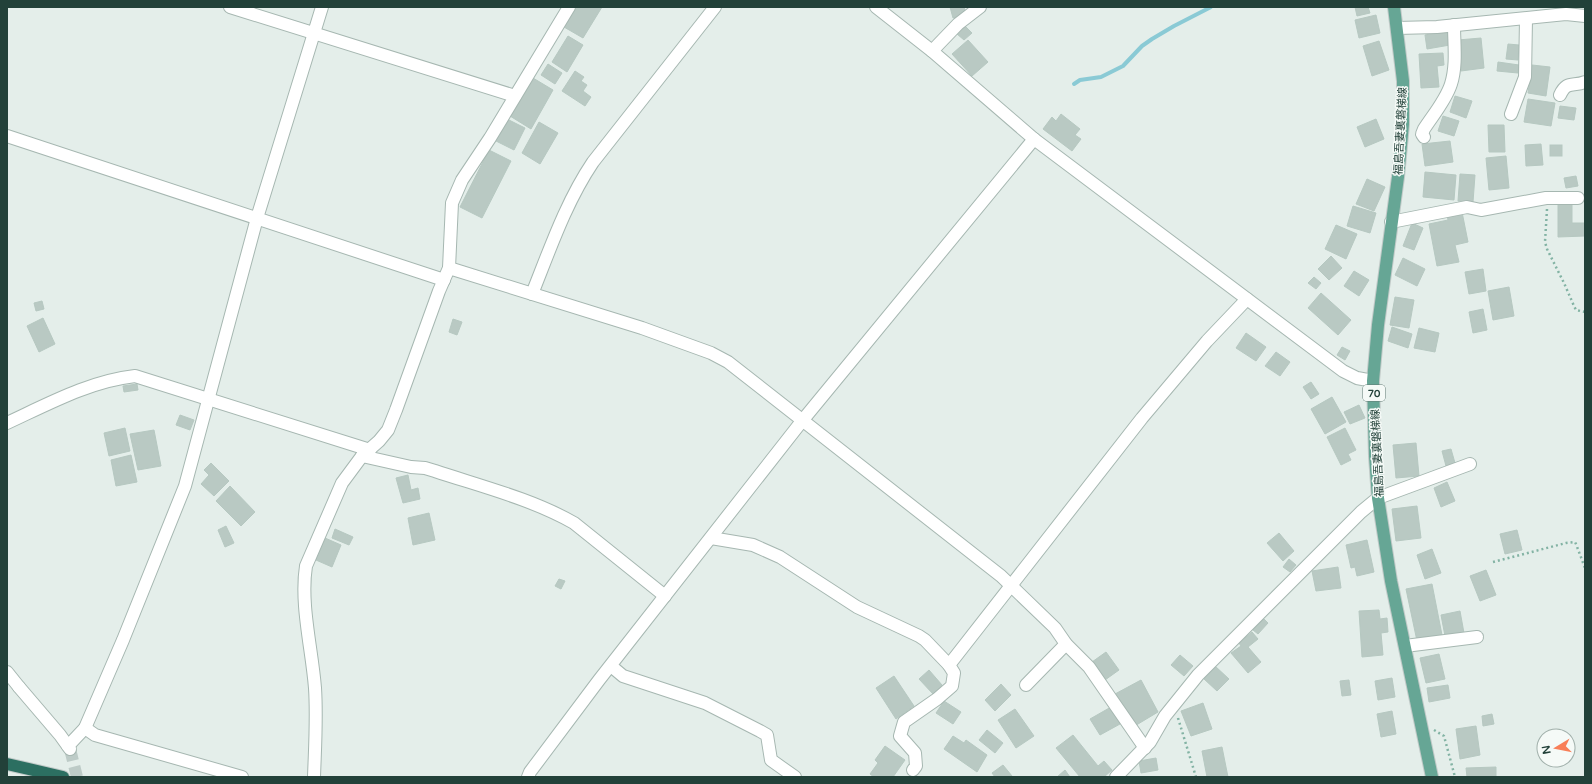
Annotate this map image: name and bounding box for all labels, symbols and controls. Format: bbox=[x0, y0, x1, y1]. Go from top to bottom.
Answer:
street label: 福島吾妻裏磐梯線 bbox=[1392, 87, 1409, 175]
road number: 70 bbox=[1363, 385, 1385, 401]
street label: 福島吾妻裏磐梯線 bbox=[1369, 409, 1386, 497]
north arrow bbox=[1536, 728, 1576, 768]
text: N bbox=[1539, 744, 1554, 755]

